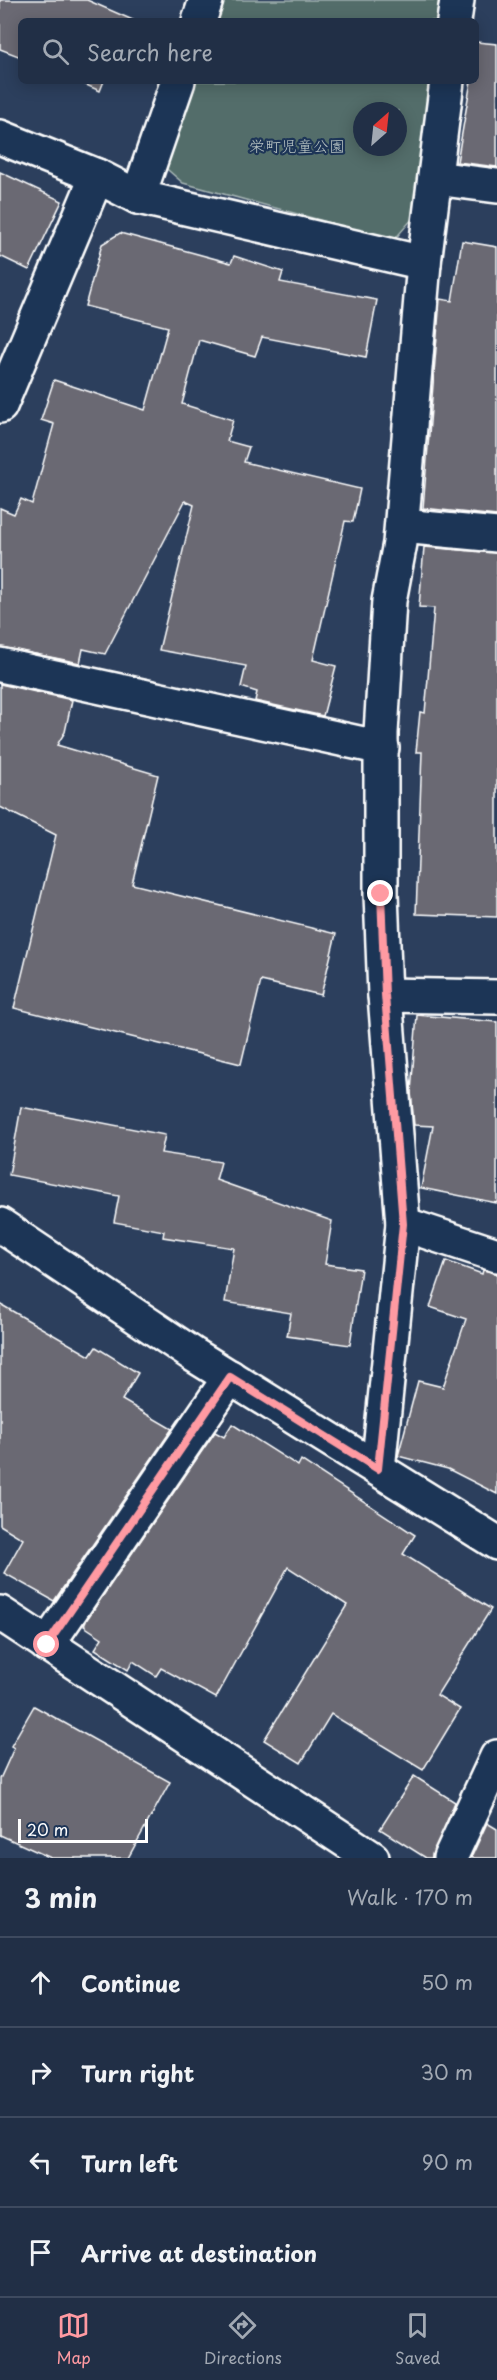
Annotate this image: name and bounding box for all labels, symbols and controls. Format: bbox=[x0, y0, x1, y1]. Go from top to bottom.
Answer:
search box bbox=[18, 18, 479, 84]
icon: search bbox=[39, 35, 72, 68]
text: Search here bbox=[87, 35, 213, 68]
north arrow bbox=[353, 102, 407, 156]
park label: 栄町児童公園 bbox=[249, 133, 345, 157]
route end bbox=[367, 880, 393, 906]
route start bbox=[33, 1631, 59, 1657]
scale bar bbox=[18, 1816, 148, 1844]
text: 20 m bbox=[27, 1817, 68, 1841]
text: 3 min bbox=[24, 1878, 97, 1917]
text: Walk · 170 m bbox=[347, 1882, 473, 1912]
icon: ahead bbox=[24, 1966, 57, 1999]
text: Continue bbox=[81, 1966, 180, 1999]
text: 50 m bbox=[421, 1967, 473, 1997]
icon: right bbox=[24, 2056, 57, 2089]
text: Turn right bbox=[81, 2056, 194, 2089]
text: 30 m bbox=[420, 2057, 473, 2087]
icon: left bbox=[24, 2146, 57, 2179]
text: Turn left bbox=[81, 2146, 178, 2179]
text: 90 m bbox=[422, 2147, 473, 2177]
icon: arrive bbox=[24, 2236, 57, 2269]
text: Arrive at destination bbox=[81, 2236, 317, 2269]
tab: Map bbox=[57, 2309, 91, 2369]
tab: Directions bbox=[204, 2309, 282, 2369]
tab: Saved bbox=[395, 2309, 440, 2369]

